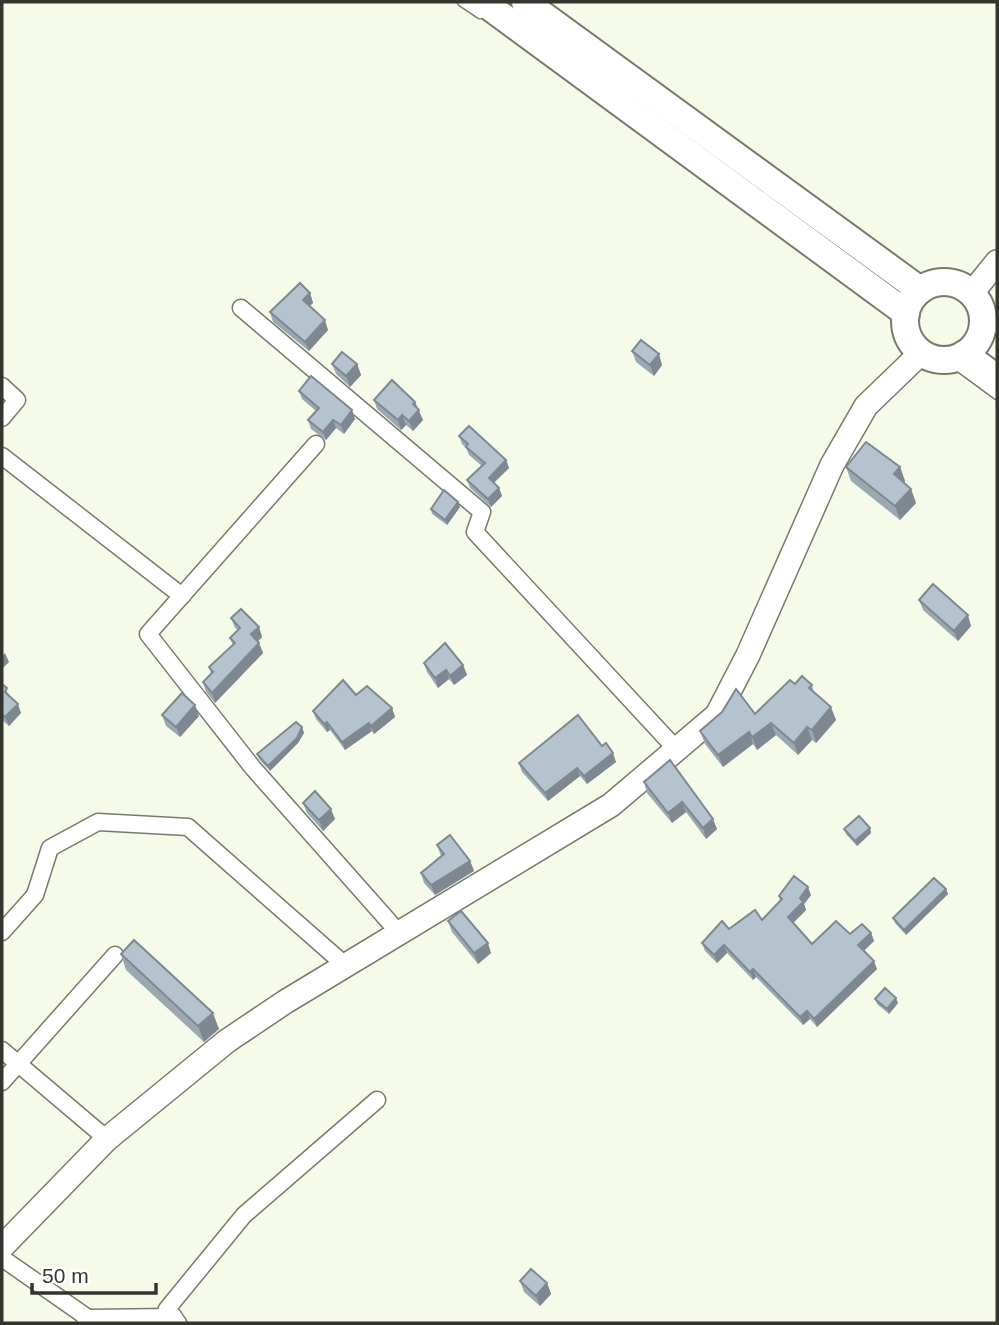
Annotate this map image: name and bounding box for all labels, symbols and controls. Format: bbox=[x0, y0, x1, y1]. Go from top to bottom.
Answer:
scale bar bbox=[32, 1252, 156, 1296]
text: 50 m bbox=[42, 1264, 89, 1287]

